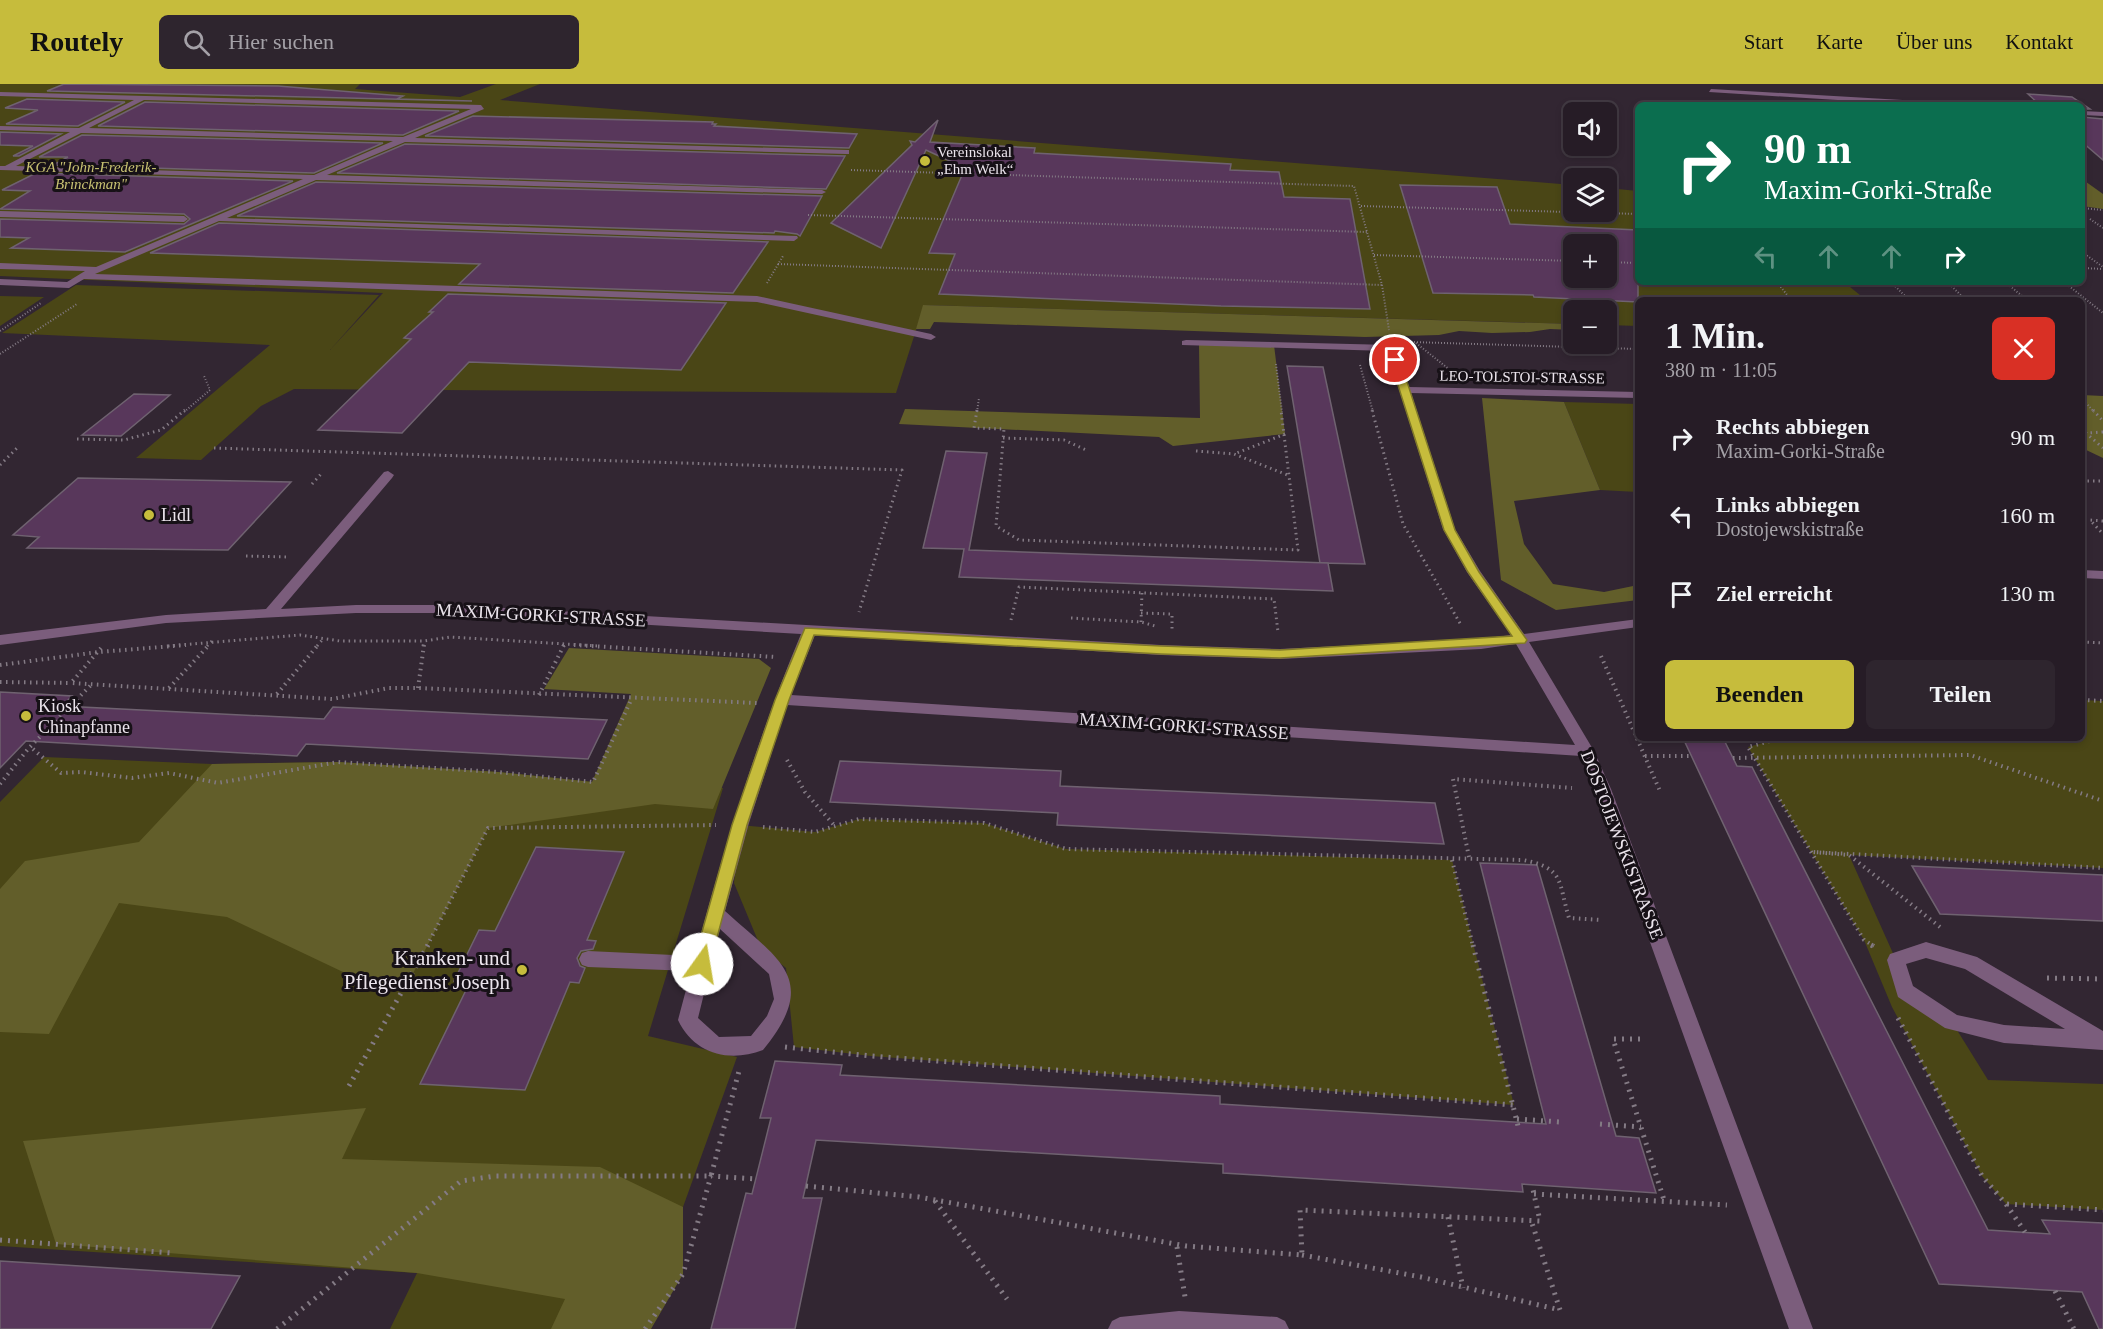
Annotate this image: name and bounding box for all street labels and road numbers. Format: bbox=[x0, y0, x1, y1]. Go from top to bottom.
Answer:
street label: LEO-TOLSTOI-STRASSE bbox=[1439, 368, 1605, 386]
street label: MAXIM-GORKI-STRASSE bbox=[436, 600, 646, 630]
street label: MAXIM-GORKI-STRASSE bbox=[1079, 709, 1289, 743]
street label: DOSTOJEWSKISTRASSE bbox=[1577, 748, 1667, 942]

